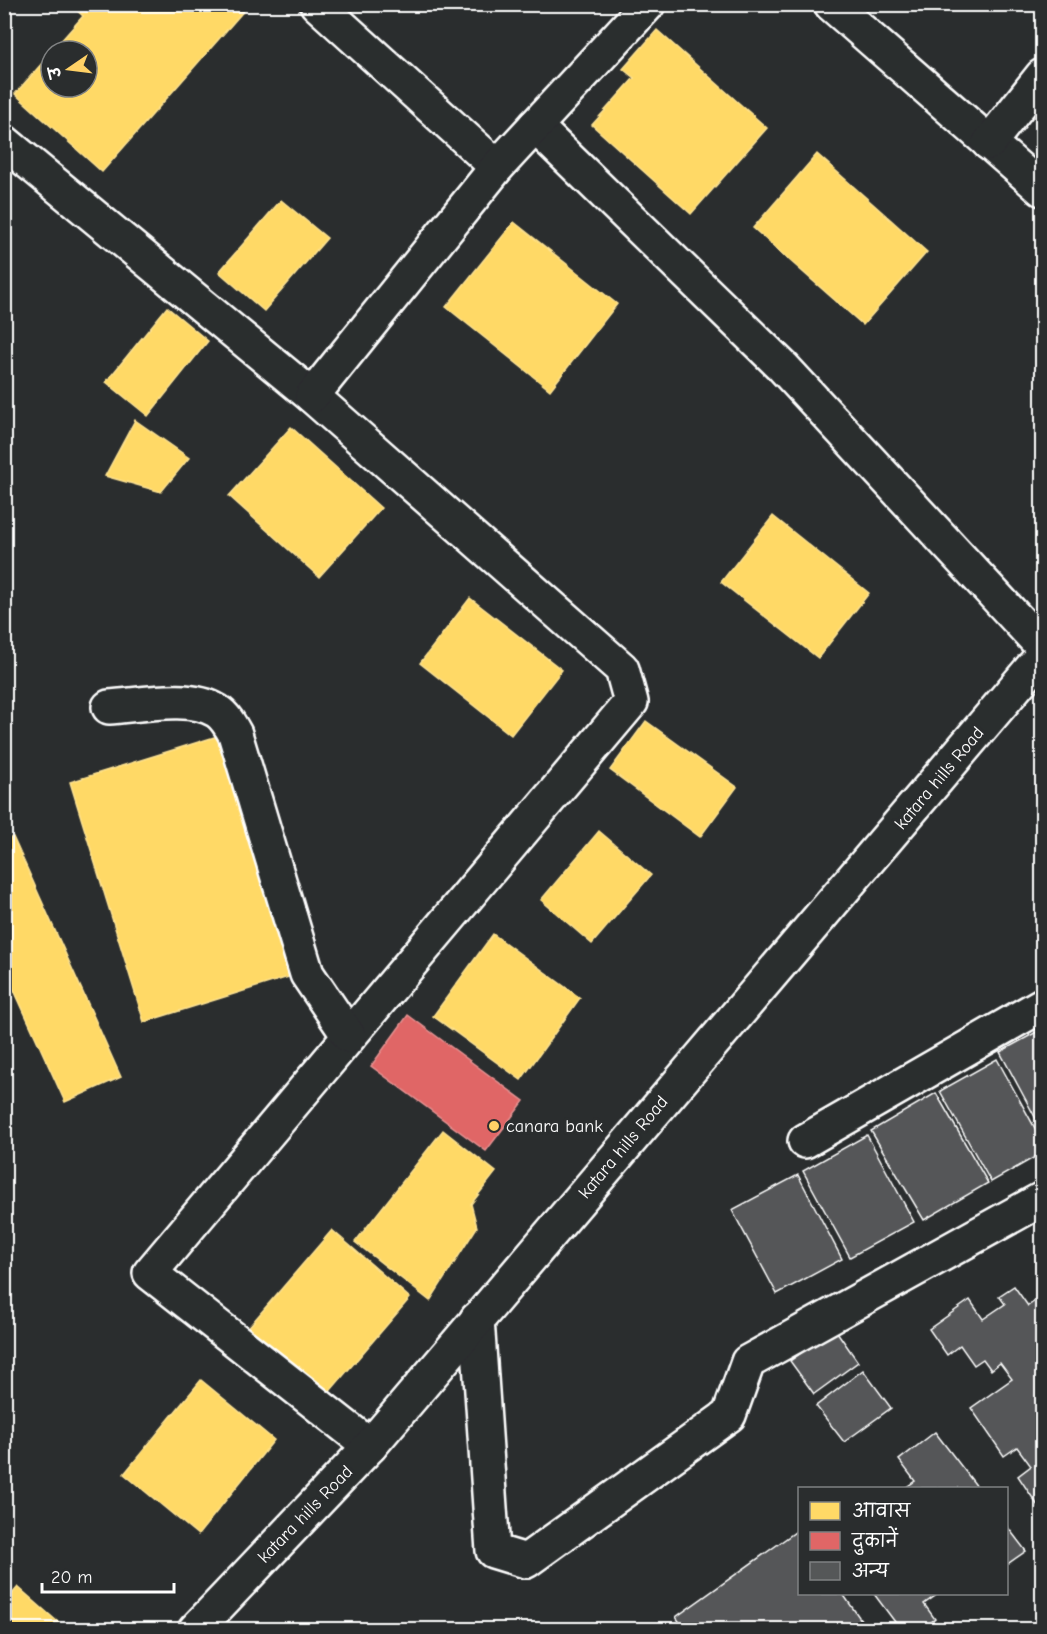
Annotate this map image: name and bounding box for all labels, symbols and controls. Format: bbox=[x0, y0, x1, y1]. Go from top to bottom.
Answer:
north arrow bbox=[39, 39, 99, 99]
text: उ bbox=[45, 64, 66, 82]
street label: katara hills Road bbox=[890, 723, 988, 834]
street label: katara hills Road bbox=[574, 1092, 672, 1203]
place label: canara bank bbox=[506, 1116, 603, 1137]
marker: canara bank bbox=[487, 1119, 501, 1133]
street label: katara hills Road bbox=[253, 1461, 357, 1568]
legend bbox=[798, 1487, 1008, 1595]
text: आवास bbox=[852, 1501, 911, 1522]
text: दुकानें bbox=[851, 1526, 899, 1555]
scale bar bbox=[42, 1556, 174, 1594]
text: अन्य bbox=[852, 1561, 889, 1582]
text: 20 m bbox=[51, 1567, 92, 1588]

